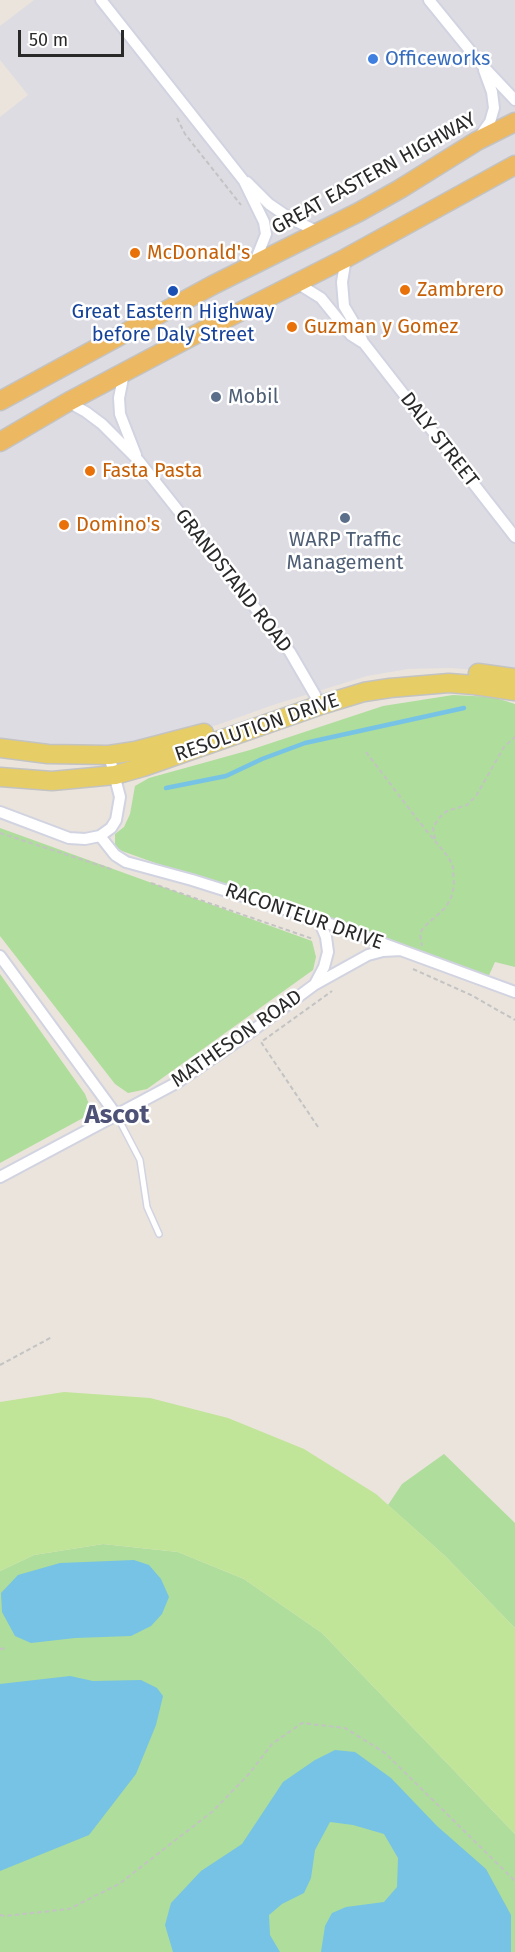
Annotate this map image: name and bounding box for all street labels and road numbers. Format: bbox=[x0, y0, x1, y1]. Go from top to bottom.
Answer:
street label: GREAT EASTERN HIGHWAY bbox=[268, 108, 480, 240]
street label: DALY STREET bbox=[395, 388, 483, 492]
street label: GRANDSTAND ROAD bbox=[169, 504, 297, 658]
street label: RESOLUTION DRIVE bbox=[172, 689, 342, 767]
street label: RACONTEUR DRIVE bbox=[222, 879, 386, 955]
street label: MATHESON ROAD bbox=[167, 985, 307, 1093]

